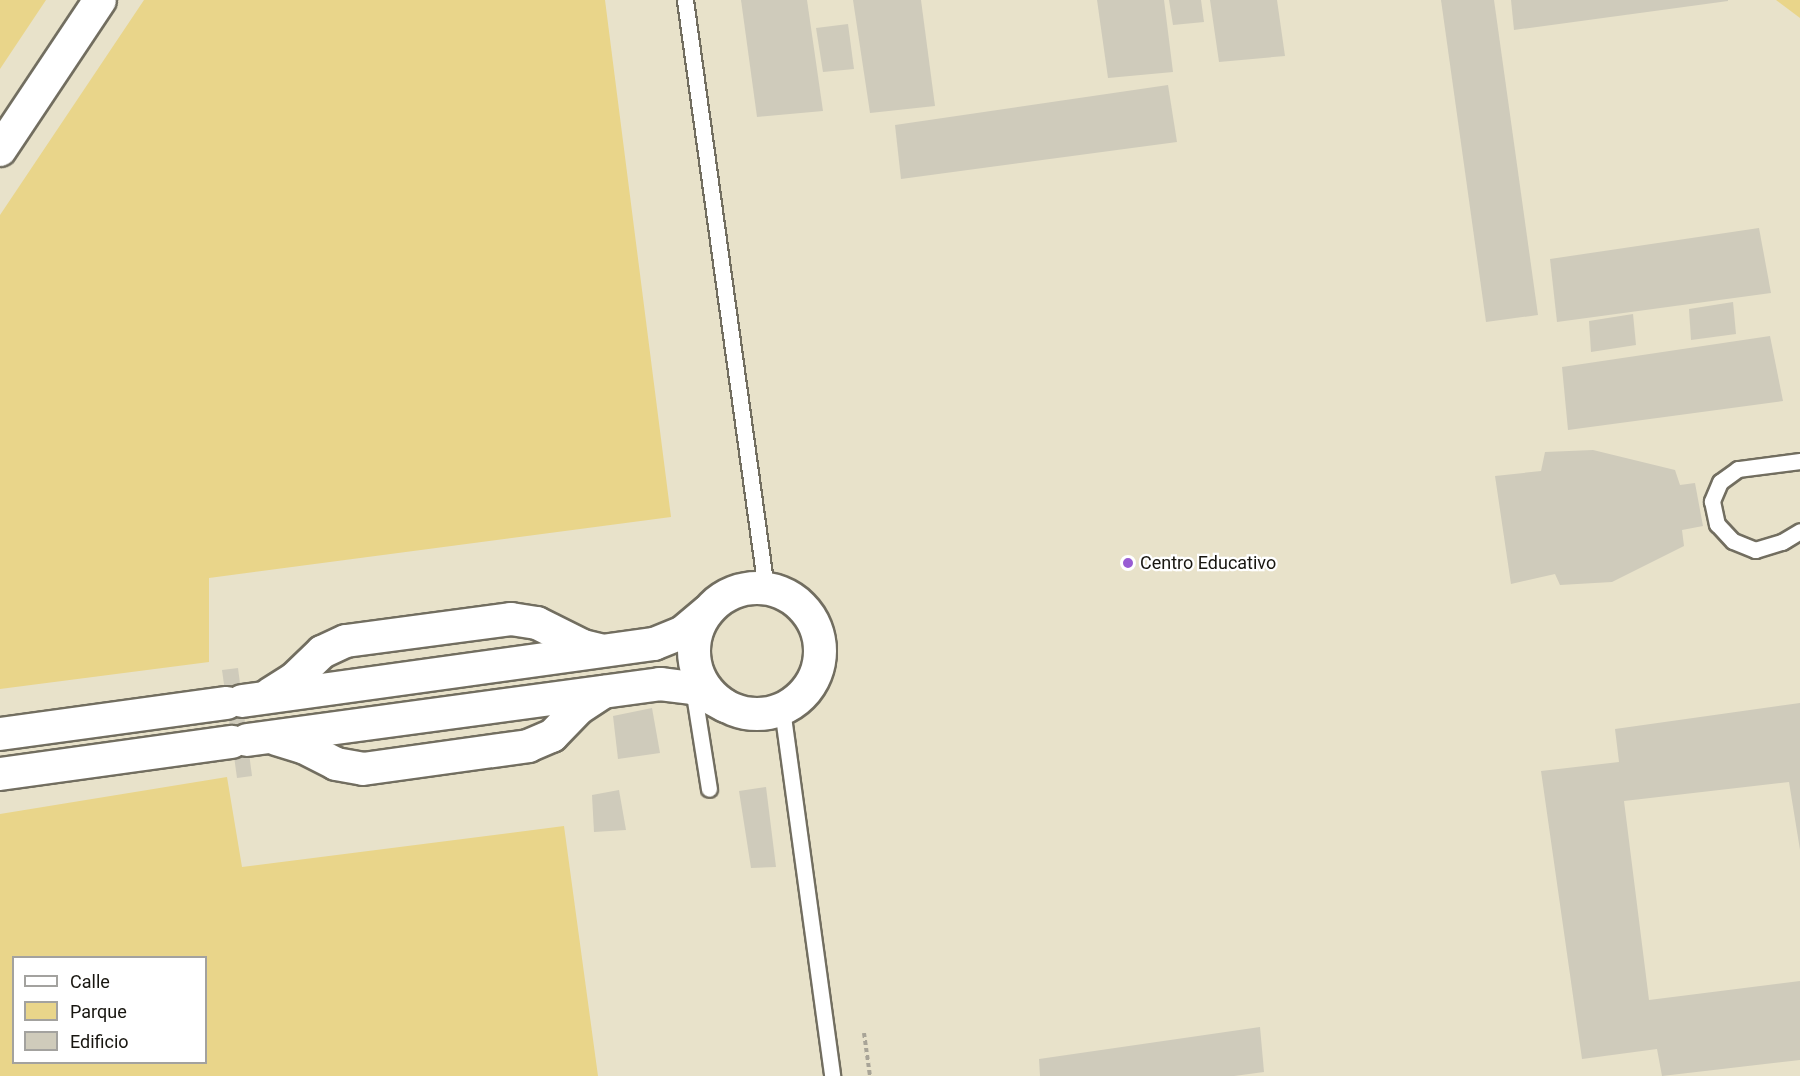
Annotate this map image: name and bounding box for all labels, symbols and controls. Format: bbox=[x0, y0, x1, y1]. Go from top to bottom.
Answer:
place label: Centro Educativo bbox=[1140, 552, 1276, 574]
marker: Centro Educativo bbox=[1121, 556, 1135, 570]
legend bbox=[12, 956, 207, 1064]
text: Calle bbox=[70, 971, 110, 992]
text: Parque bbox=[70, 1001, 127, 1022]
text: Edificio bbox=[70, 1031, 129, 1052]

